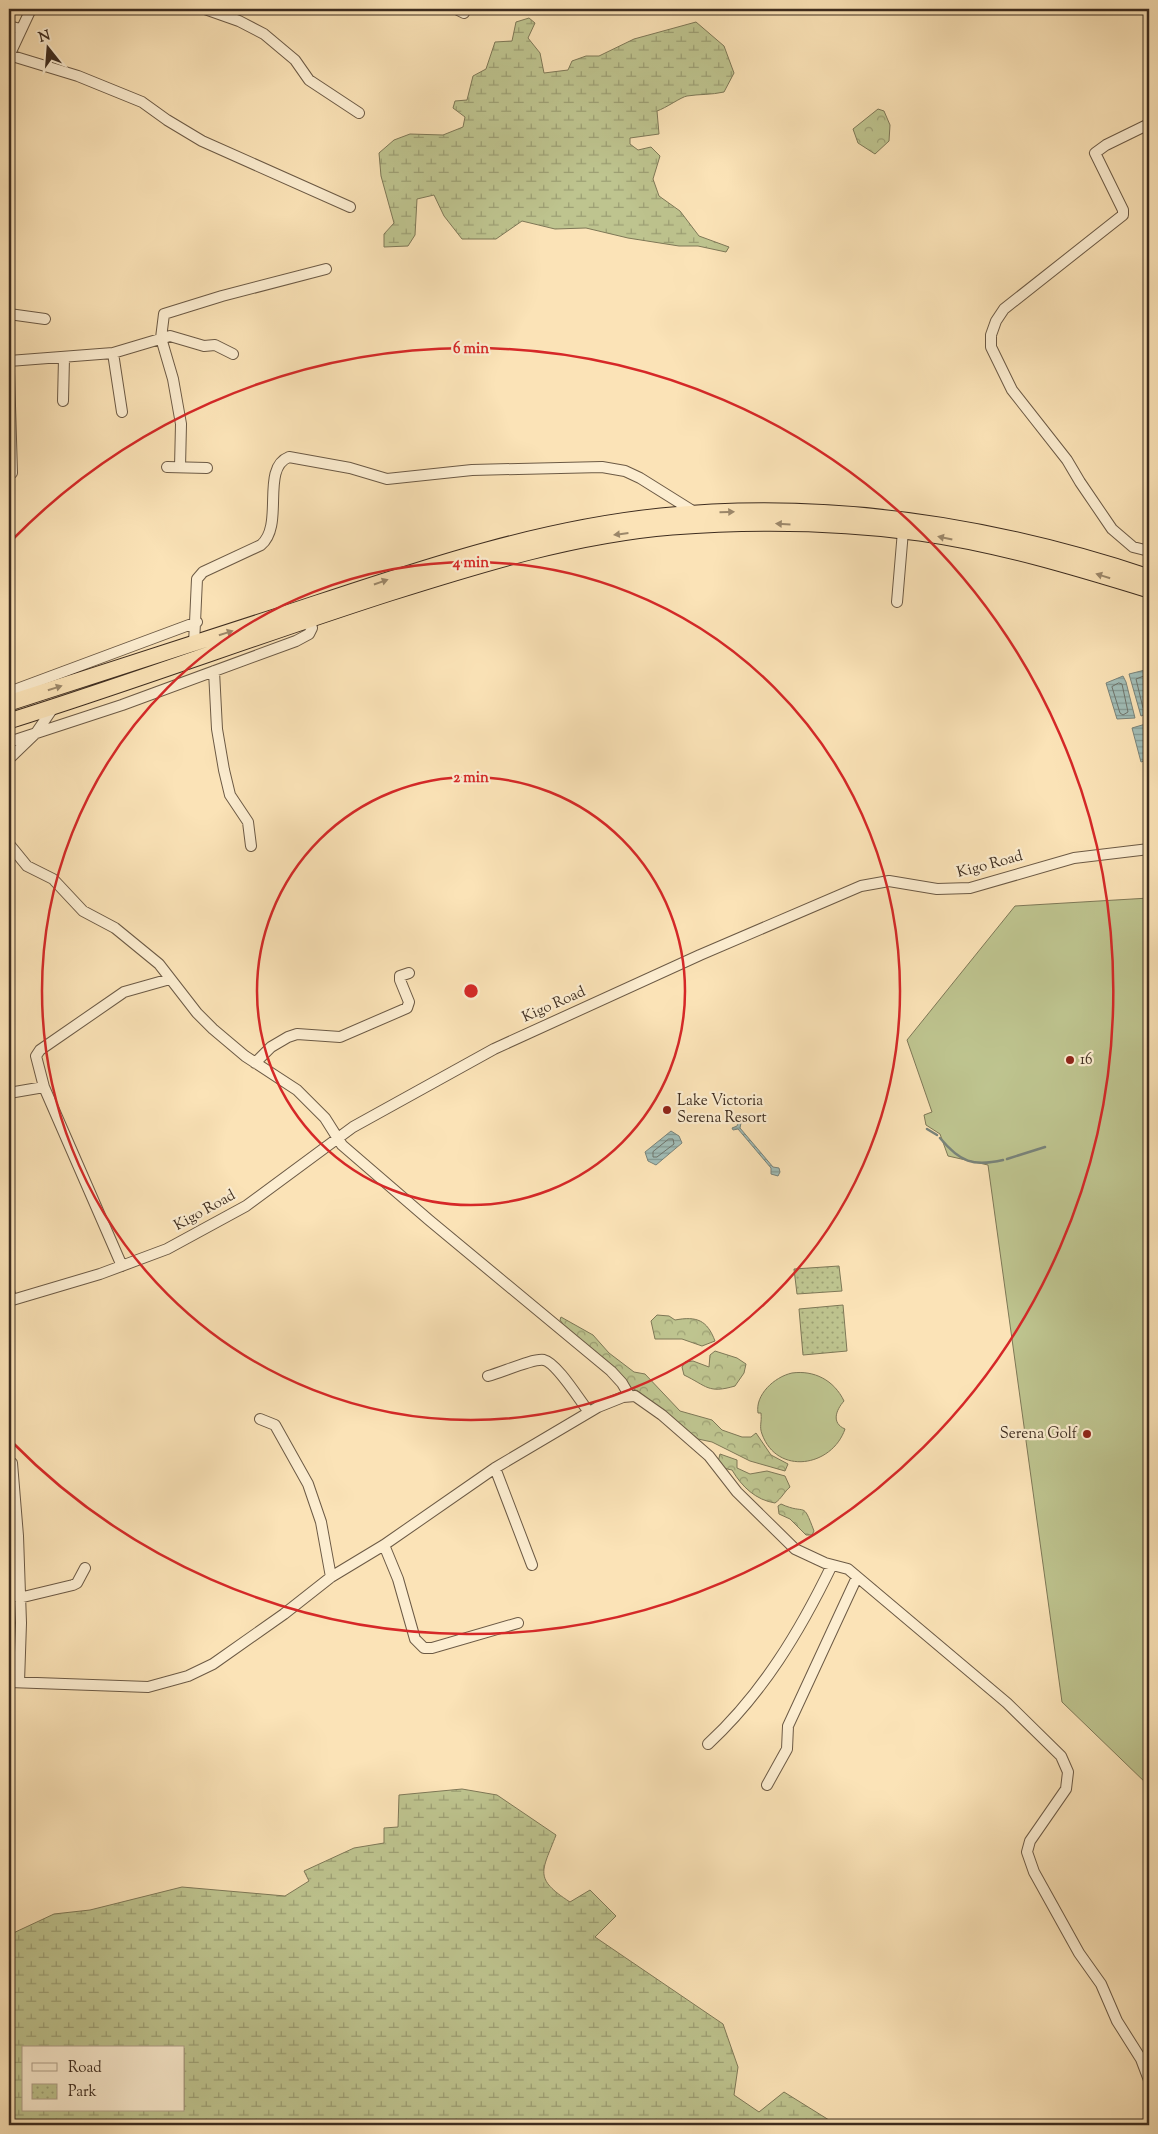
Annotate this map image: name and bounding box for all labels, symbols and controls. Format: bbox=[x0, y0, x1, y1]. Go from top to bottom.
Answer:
north arrow bbox=[22, 22, 72, 72]
text: N bbox=[37, 26, 53, 49]
text: 6 min bbox=[453, 339, 489, 360]
one-way arrow bbox=[720, 508, 736, 516]
one-way arrow bbox=[775, 520, 791, 528]
one-way arrow bbox=[613, 530, 629, 538]
one-way arrow bbox=[937, 534, 952, 542]
text: 4 min bbox=[452, 553, 489, 574]
one-way arrow bbox=[1095, 571, 1110, 579]
one-way arrow bbox=[373, 578, 388, 585]
one-way arrow bbox=[219, 629, 234, 637]
one-way arrow bbox=[48, 684, 63, 692]
text: 2 min bbox=[453, 768, 489, 789]
street label: Kigo Road bbox=[955, 846, 1026, 884]
street label: Kigo Road bbox=[519, 981, 590, 1028]
centre of rings bbox=[462, 982, 480, 1000]
place label: 16 bbox=[1080, 1050, 1093, 1071]
marker: 16 bbox=[1064, 1054, 1076, 1066]
place label: Lake Victoria Serena Resort bbox=[677, 1091, 767, 1129]
marker: Lake Victoria Serena Resort bbox=[661, 1104, 673, 1116]
street label: Kigo Road bbox=[170, 1185, 240, 1237]
place label: Serena Golf bbox=[1000, 1424, 1078, 1445]
marker: Serena Golf bbox=[1081, 1428, 1093, 1440]
legend bbox=[22, 2046, 185, 2112]
text: Road bbox=[68, 2058, 102, 2079]
text: Park bbox=[68, 2082, 97, 2103]

